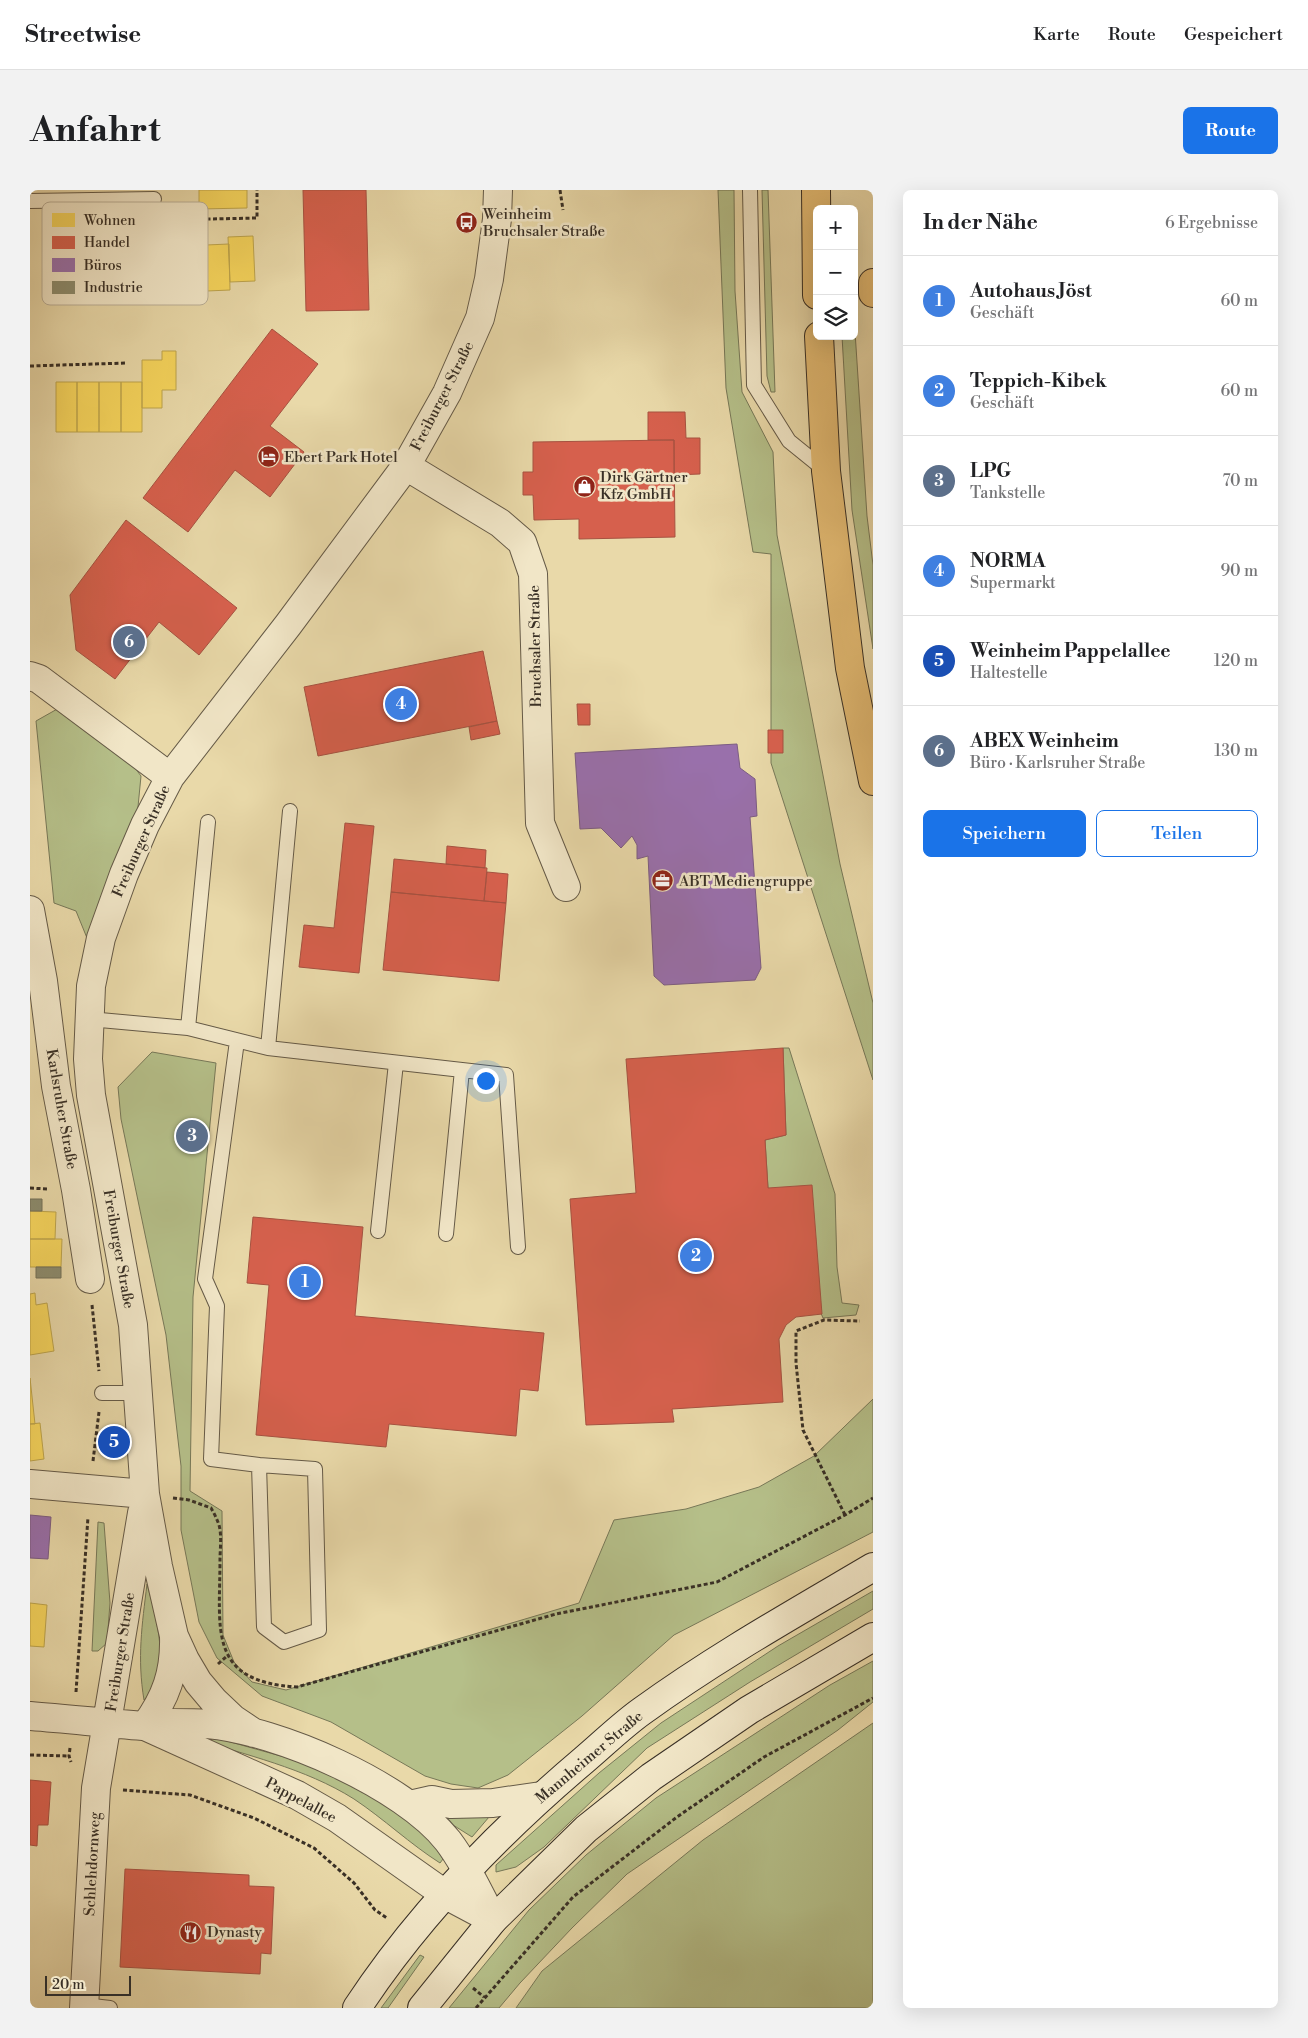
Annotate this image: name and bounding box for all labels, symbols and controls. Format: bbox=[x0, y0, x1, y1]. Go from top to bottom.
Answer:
text: Streetwise bbox=[25, 20, 141, 50]
text: Karte bbox=[1033, 23, 1080, 46]
text: Route bbox=[1108, 23, 1156, 46]
text: Gespeichert bbox=[1184, 23, 1283, 46]
button: Route bbox=[1183, 107, 1278, 154]
text: Anfahrt bbox=[30, 109, 161, 152]
legend bbox=[42, 202, 208, 305]
place label: Weinheim Bruchsaler Straße bbox=[482, 205, 605, 241]
map controls bbox=[813, 205, 858, 340]
button: + bbox=[813, 205, 858, 250]
text: In der Nähe bbox=[923, 210, 1038, 236]
bus stop icon: Weinheim Bruchsaler Straße bbox=[455, 211, 479, 235]
text: Wohnen bbox=[83, 212, 136, 230]
text: 6 Ergebnisse bbox=[1165, 213, 1258, 233]
text: Handel bbox=[84, 234, 130, 252]
button: − bbox=[813, 250, 858, 295]
text: Büros bbox=[83, 257, 122, 275]
text: Industrie bbox=[84, 279, 143, 297]
text: Autohaus Jöst bbox=[970, 279, 1092, 303]
text: 1 bbox=[935, 291, 943, 311]
text: 60 m bbox=[1220, 291, 1258, 311]
button: layers bbox=[813, 295, 858, 340]
text: Geschäft bbox=[970, 303, 1035, 323]
street label: Freiburger Straße bbox=[407, 338, 478, 454]
text: Teppich-Kibek bbox=[970, 369, 1107, 393]
text: 2 bbox=[934, 381, 944, 401]
text: 60 m bbox=[1220, 381, 1258, 401]
text: Geschäft bbox=[970, 393, 1035, 413]
hotel icon: Ebert Park Hotel bbox=[256, 445, 280, 469]
place label: Ebert Park Hotel bbox=[284, 448, 398, 467]
text: LPG bbox=[970, 459, 1011, 483]
place label: Dirk Gärtner Kfz GmbH bbox=[600, 468, 688, 504]
text: 3 bbox=[934, 471, 944, 491]
text: 70 m bbox=[1222, 471, 1258, 491]
shop icon: Dirk Gärtner Kfz GmbH bbox=[572, 474, 596, 498]
text: Tankstelle bbox=[970, 483, 1045, 503]
text: NORMA bbox=[970, 549, 1046, 573]
text: 4 bbox=[934, 561, 944, 581]
text: 90 m bbox=[1220, 561, 1258, 581]
text: Supermarkt bbox=[970, 573, 1056, 593]
street label: Bruchsaler Straße bbox=[525, 585, 546, 708]
pin: 6 bbox=[113, 623, 145, 661]
text: Weinheim Pappelallee bbox=[970, 639, 1171, 663]
text: 5 bbox=[934, 651, 944, 671]
text: 120 m bbox=[1214, 651, 1258, 671]
text: Haltestelle bbox=[970, 663, 1048, 683]
pin: 4 bbox=[385, 685, 417, 723]
text: ABEX Weinheim bbox=[970, 729, 1119, 753]
text: 6 bbox=[934, 741, 944, 761]
text: 130 m bbox=[1214, 741, 1258, 761]
text: Büro · Karlsruher Straße bbox=[970, 753, 1145, 773]
street label: Freiburger Straße bbox=[108, 782, 175, 900]
button: Speichern bbox=[923, 810, 1086, 857]
button: Teilen bbox=[1096, 810, 1258, 857]
office icon: ABT Mediengruppe bbox=[651, 869, 675, 893]
place label: ABT Mediengruppe bbox=[678, 872, 813, 891]
street label: Karlsruher Straße bbox=[42, 1047, 81, 1171]
your location bbox=[473, 1068, 499, 1094]
pin: 3 bbox=[176, 1117, 208, 1155]
street label: Freiburger Straße bbox=[99, 1188, 138, 1310]
pin: 2 bbox=[680, 1237, 712, 1275]
pin: 1 bbox=[289, 1263, 321, 1301]
pin: 5 bbox=[98, 1423, 130, 1461]
street label: Freiburger Straße bbox=[102, 1591, 139, 1713]
street label: Mannheimer Straße bbox=[532, 1707, 647, 1808]
street label: Pappelallee bbox=[262, 1774, 340, 1827]
street label: Schlehdornweg bbox=[80, 1811, 105, 1917]
restaurant icon: Dynasty bbox=[179, 1920, 203, 1944]
place label: Dynasty bbox=[207, 1923, 262, 1942]
scale bar bbox=[45, 1973, 131, 1996]
text: 20 m bbox=[52, 1976, 84, 1994]

